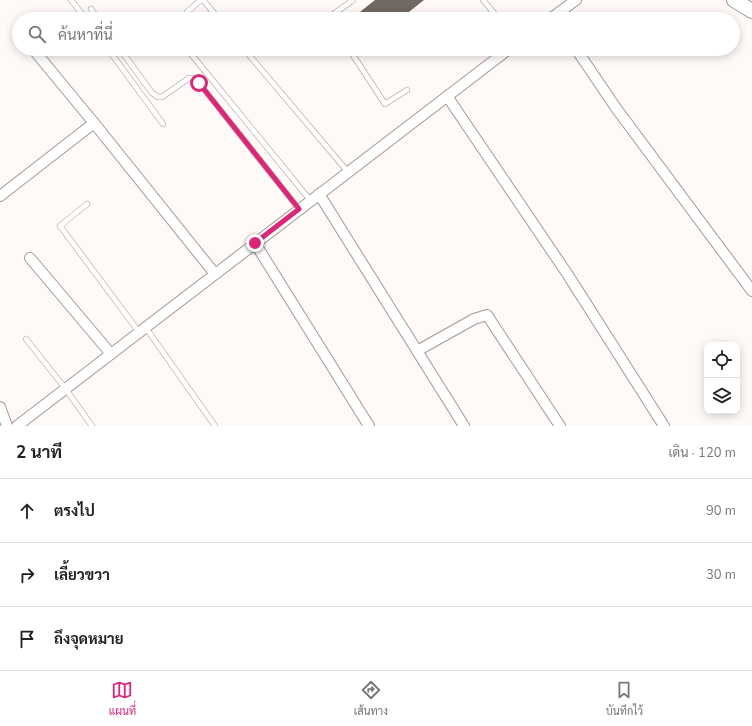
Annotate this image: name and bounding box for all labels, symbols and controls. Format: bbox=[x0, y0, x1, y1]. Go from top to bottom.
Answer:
search box bbox=[12, 12, 740, 56]
icon: search bbox=[26, 23, 48, 45]
text: ค้นหาที่นี่ bbox=[58, 25, 113, 45]
route start bbox=[190, 74, 208, 92]
route end bbox=[246, 234, 264, 252]
map controls bbox=[704, 342, 740, 414]
button: locate bbox=[704, 342, 740, 378]
button: layers bbox=[704, 378, 740, 414]
text: 2 นาที bbox=[16, 441, 62, 464]
text: เดิน · 120 m bbox=[668, 444, 736, 462]
icon: ahead bbox=[16, 500, 38, 522]
text: ตรงไป bbox=[54, 501, 95, 521]
text: 90 m bbox=[706, 502, 736, 520]
icon: right bbox=[16, 564, 38, 586]
text: เลี้ยวขวา bbox=[54, 565, 110, 585]
text: 30 m bbox=[706, 566, 736, 584]
icon: arrive bbox=[16, 628, 38, 650]
text: ถึงจุดหมาย bbox=[54, 629, 124, 649]
tab: แผนที่ bbox=[109, 679, 136, 719]
tab: เส้นทาง bbox=[354, 679, 388, 719]
tab: บันทึกไว้ bbox=[606, 679, 643, 719]

